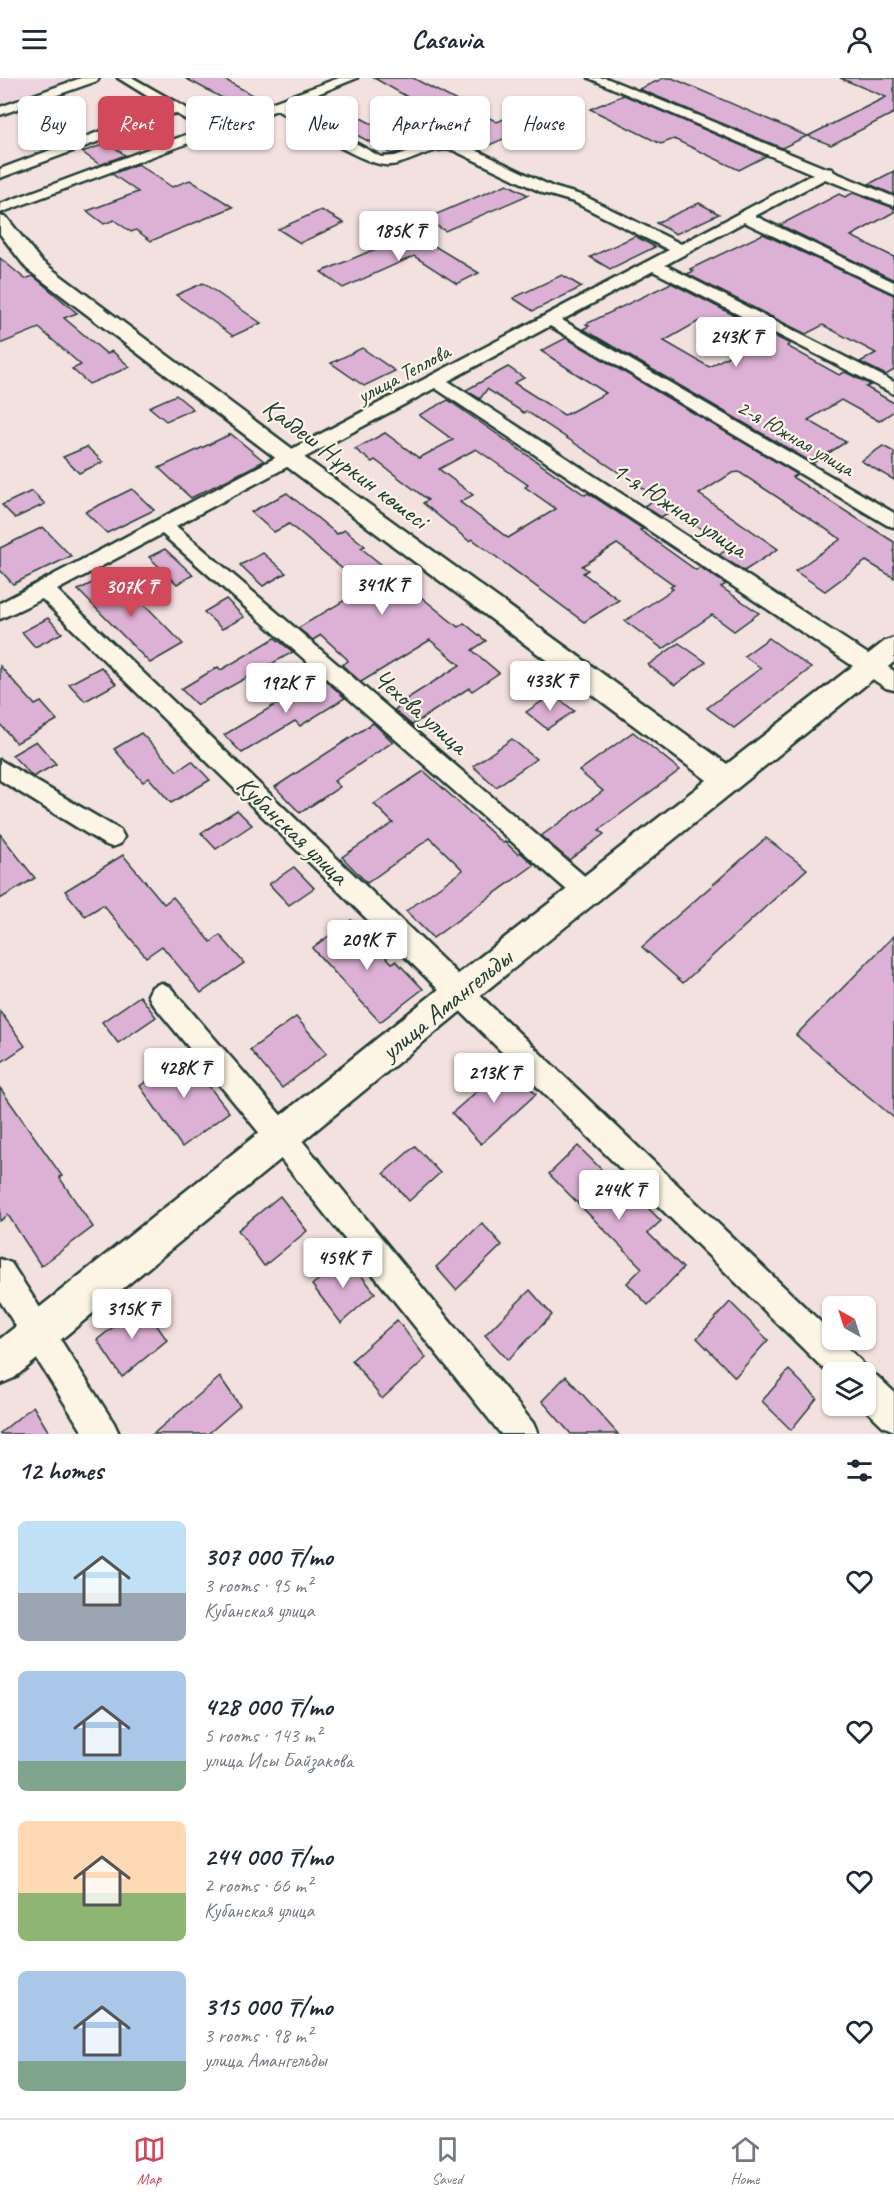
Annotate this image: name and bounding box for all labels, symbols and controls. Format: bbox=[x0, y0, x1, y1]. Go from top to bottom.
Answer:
text: Casavia bbox=[411, 22, 483, 56]
icon: menu bbox=[18, 23, 51, 56]
icon: person bbox=[843, 23, 876, 56]
chip: Buy bbox=[18, 96, 86, 150]
chip: Rent bbox=[98, 96, 174, 150]
chip: Filters bbox=[186, 96, 274, 150]
chip: New bbox=[286, 96, 358, 150]
chip: Apartment bbox=[370, 96, 490, 150]
chip: House bbox=[502, 96, 585, 150]
pin: 185K ₸ bbox=[350, 211, 448, 262]
text: 185K ₸ bbox=[373, 218, 425, 243]
pin: 243K ₸ bbox=[687, 317, 785, 368]
text: 243K ₸ bbox=[710, 324, 762, 349]
street label: улица Теплова bbox=[350, 337, 457, 411]
street label: Қабдеш Нұркин көшесі bbox=[256, 390, 437, 538]
street label: 2-я Южная улица bbox=[732, 393, 861, 484]
street label: 1-я Южная улица bbox=[606, 453, 755, 567]
pin: 341K ₸ bbox=[333, 565, 431, 616]
pin: 307K ₸ bbox=[82, 567, 180, 618]
text: 341K ₸ bbox=[356, 572, 408, 597]
text: 307K ₸ bbox=[105, 574, 157, 599]
street label: Чехова улица bbox=[367, 661, 476, 763]
pin: 433K ₸ bbox=[501, 661, 599, 712]
pin: 192K ₸ bbox=[237, 663, 335, 714]
text: 433K ₸ bbox=[524, 668, 576, 693]
text: 192K ₸ bbox=[260, 670, 312, 695]
street label: Кубанская улица bbox=[230, 769, 357, 893]
pin: 209K ₸ bbox=[318, 920, 416, 971]
text: 209K ₸ bbox=[341, 927, 393, 952]
street label: улица Амангельды bbox=[372, 940, 520, 1069]
pin: 428K ₸ bbox=[135, 1048, 233, 1099]
pin: 213K ₸ bbox=[445, 1053, 543, 1104]
text: 428K ₸ bbox=[158, 1055, 210, 1080]
text: 213K ₸ bbox=[468, 1060, 520, 1085]
pin: 244K ₸ bbox=[570, 1170, 668, 1221]
text: 244K ₸ bbox=[593, 1177, 645, 1202]
pin: 459K ₸ bbox=[294, 1238, 392, 1289]
text: 459K ₸ bbox=[317, 1245, 369, 1270]
pin: 315K ₸ bbox=[83, 1289, 181, 1340]
text: 315K ₸ bbox=[106, 1296, 158, 1321]
north arrow bbox=[822, 1296, 876, 1350]
map controls bbox=[822, 1296, 876, 1416]
button: layers bbox=[822, 1362, 876, 1416]
text: 12 homes bbox=[18, 1454, 103, 1487]
icon: filters bbox=[843, 1454, 876, 1487]
text: 307 000 ₸/mo bbox=[204, 1540, 333, 1573]
icon: home bbox=[66, 1545, 138, 1617]
icon: heart bbox=[843, 1565, 876, 1598]
text: 3 rooms · 95 m² bbox=[204, 1573, 312, 1598]
text: Кубанская улица bbox=[204, 1598, 314, 1623]
text: 428 000 ₸/mo bbox=[204, 1690, 333, 1723]
icon: home bbox=[66, 1695, 138, 1767]
icon: heart bbox=[843, 1715, 876, 1748]
text: 5 rooms · 143 m² bbox=[204, 1723, 321, 1748]
text: улица Исы Байзакова bbox=[204, 1748, 353, 1773]
text: 244 000 ₸/mo bbox=[204, 1840, 333, 1873]
icon: home bbox=[66, 1845, 138, 1917]
icon: heart bbox=[843, 1865, 876, 1898]
text: 2 rooms · 66 m² bbox=[204, 1873, 312, 1898]
text: Кубанская улица bbox=[204, 1898, 314, 1923]
text: 315 000 ₸/mo bbox=[204, 1990, 332, 2023]
icon: home bbox=[66, 1995, 138, 2067]
icon: heart bbox=[843, 2015, 876, 2048]
text: 3 rooms · 98 m² bbox=[204, 2023, 312, 2048]
text: улица Амангельды bbox=[204, 2048, 327, 2073]
tab: Map bbox=[133, 2133, 166, 2189]
tab: Saved bbox=[431, 2133, 464, 2189]
tab: Home bbox=[729, 2133, 762, 2189]

